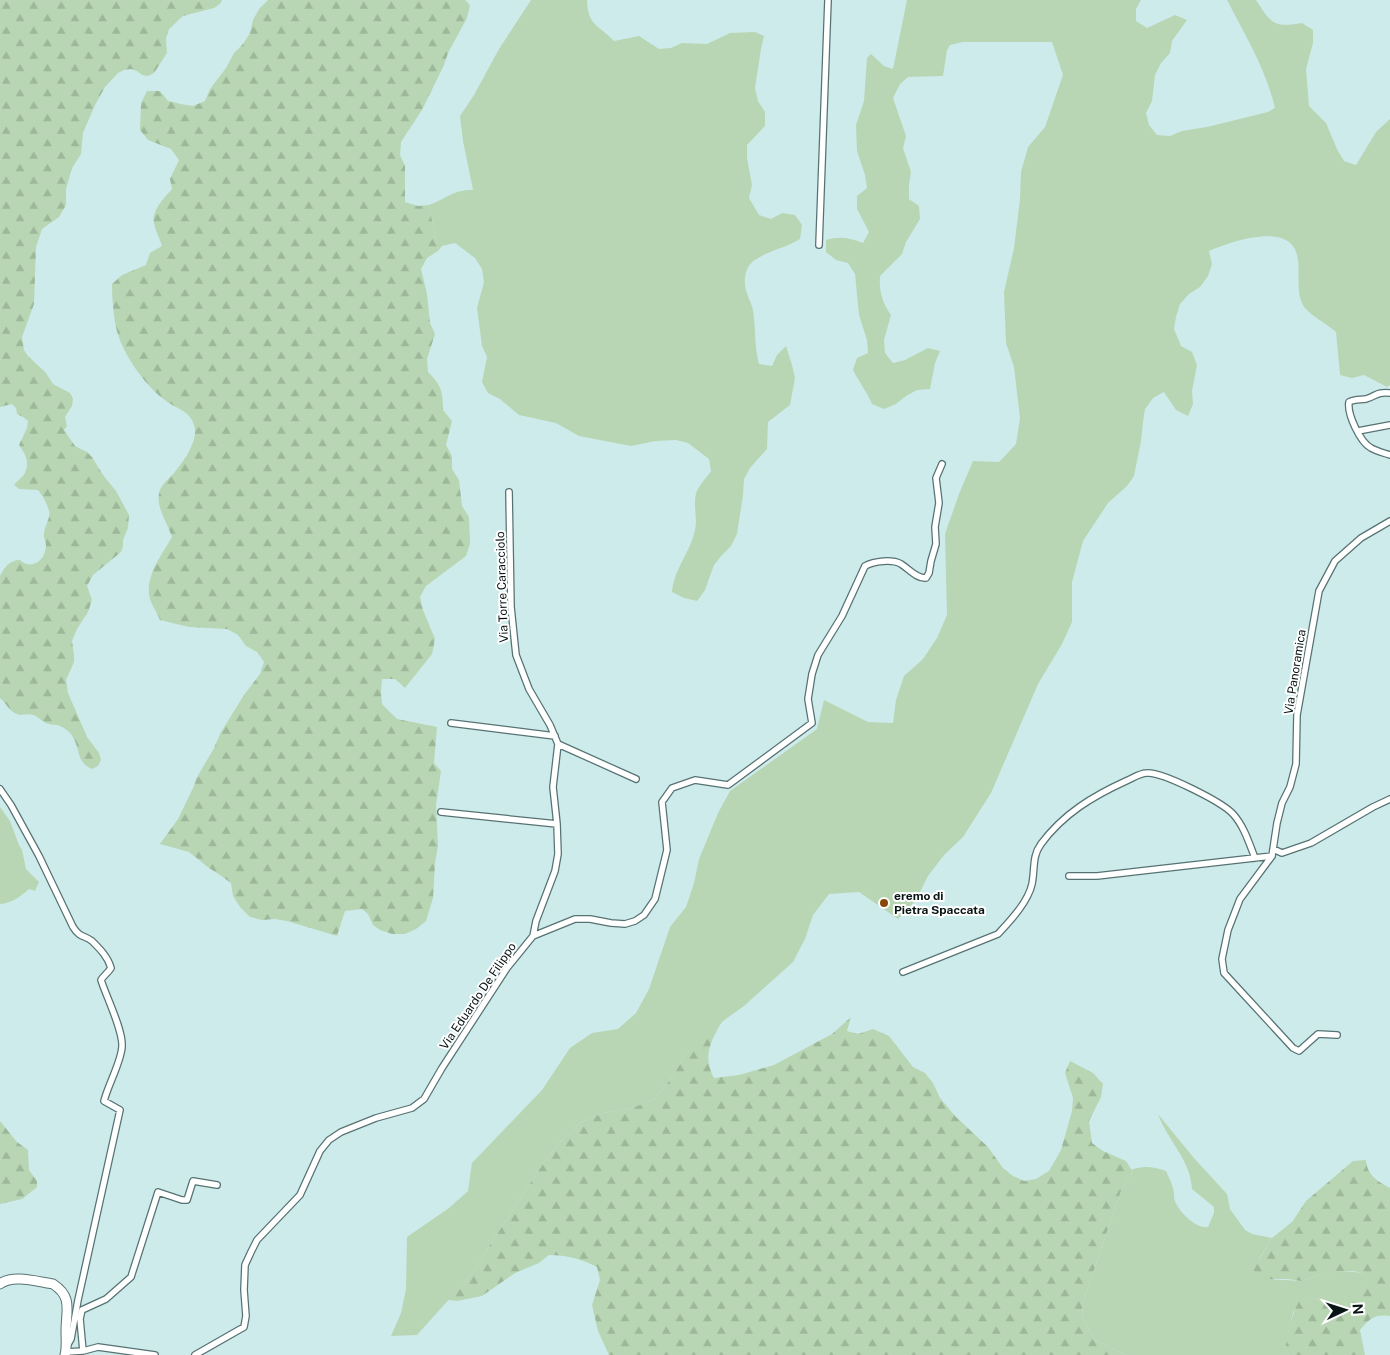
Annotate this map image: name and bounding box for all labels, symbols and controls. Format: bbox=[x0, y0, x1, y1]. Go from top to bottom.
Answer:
street label: Via Torre Caracciolo bbox=[493, 531, 511, 643]
street label: Via Panoramica bbox=[1281, 628, 1309, 716]
place label: eremo di Pietra Spaccata bbox=[894, 889, 985, 917]
marker: eremo di Pietra Spaccata bbox=[878, 897, 890, 909]
street label: Via Eduardo De Filippo bbox=[437, 940, 519, 1052]
north arrow bbox=[1320, 1285, 1370, 1335]
text: N bbox=[1350, 1303, 1366, 1315]

